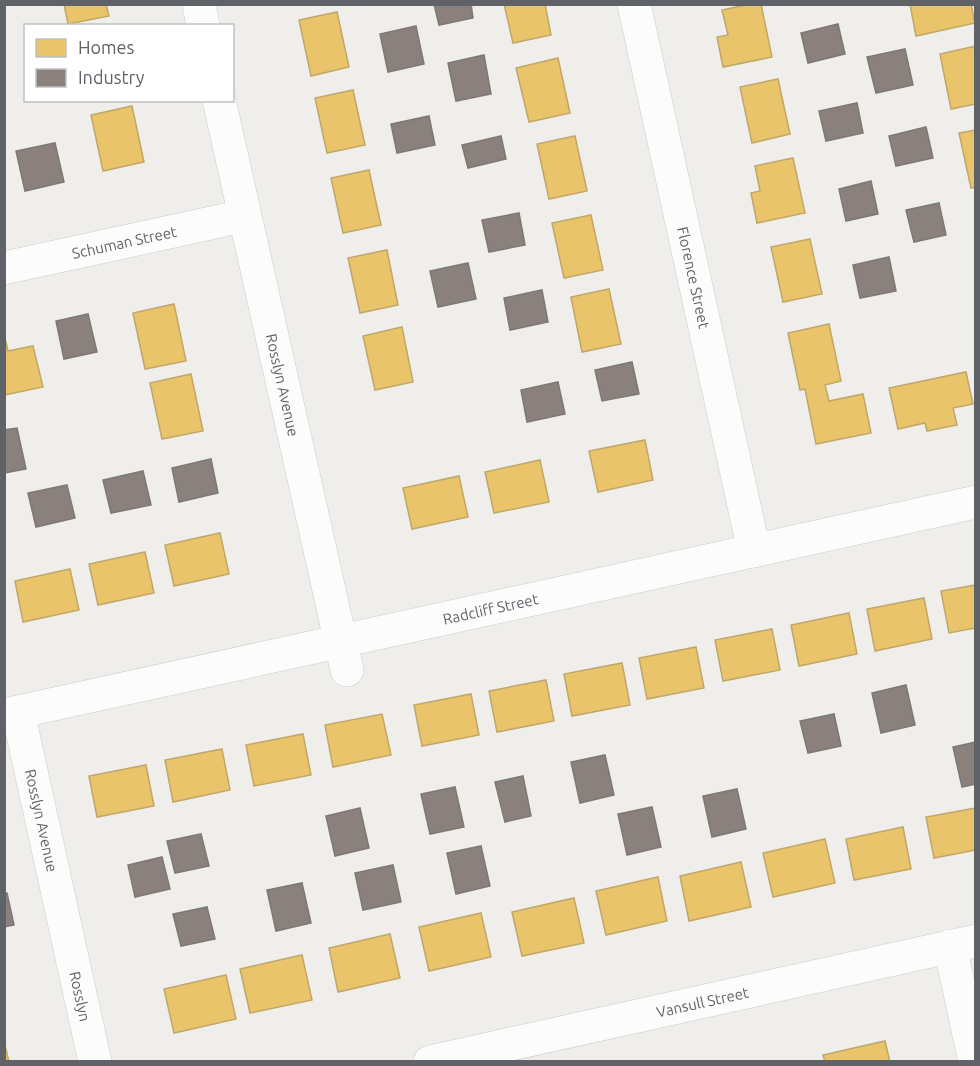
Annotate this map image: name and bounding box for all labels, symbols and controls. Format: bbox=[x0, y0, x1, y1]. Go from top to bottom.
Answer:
legend bbox=[24, 24, 234, 102]
text: Homes bbox=[78, 37, 135, 57]
text: Industry bbox=[78, 67, 145, 87]
street label: Schuman Street bbox=[70, 222, 178, 261]
street label: Florence Street bbox=[675, 225, 713, 330]
street label: Rosslyn Avenue bbox=[263, 332, 303, 438]
street label: Radcliff Street bbox=[441, 590, 540, 627]
street label: Rosslyn Avenue bbox=[22, 767, 61, 873]
street label: Rosslyn bbox=[67, 970, 94, 1023]
street label: Vansull Street bbox=[655, 983, 750, 1020]

